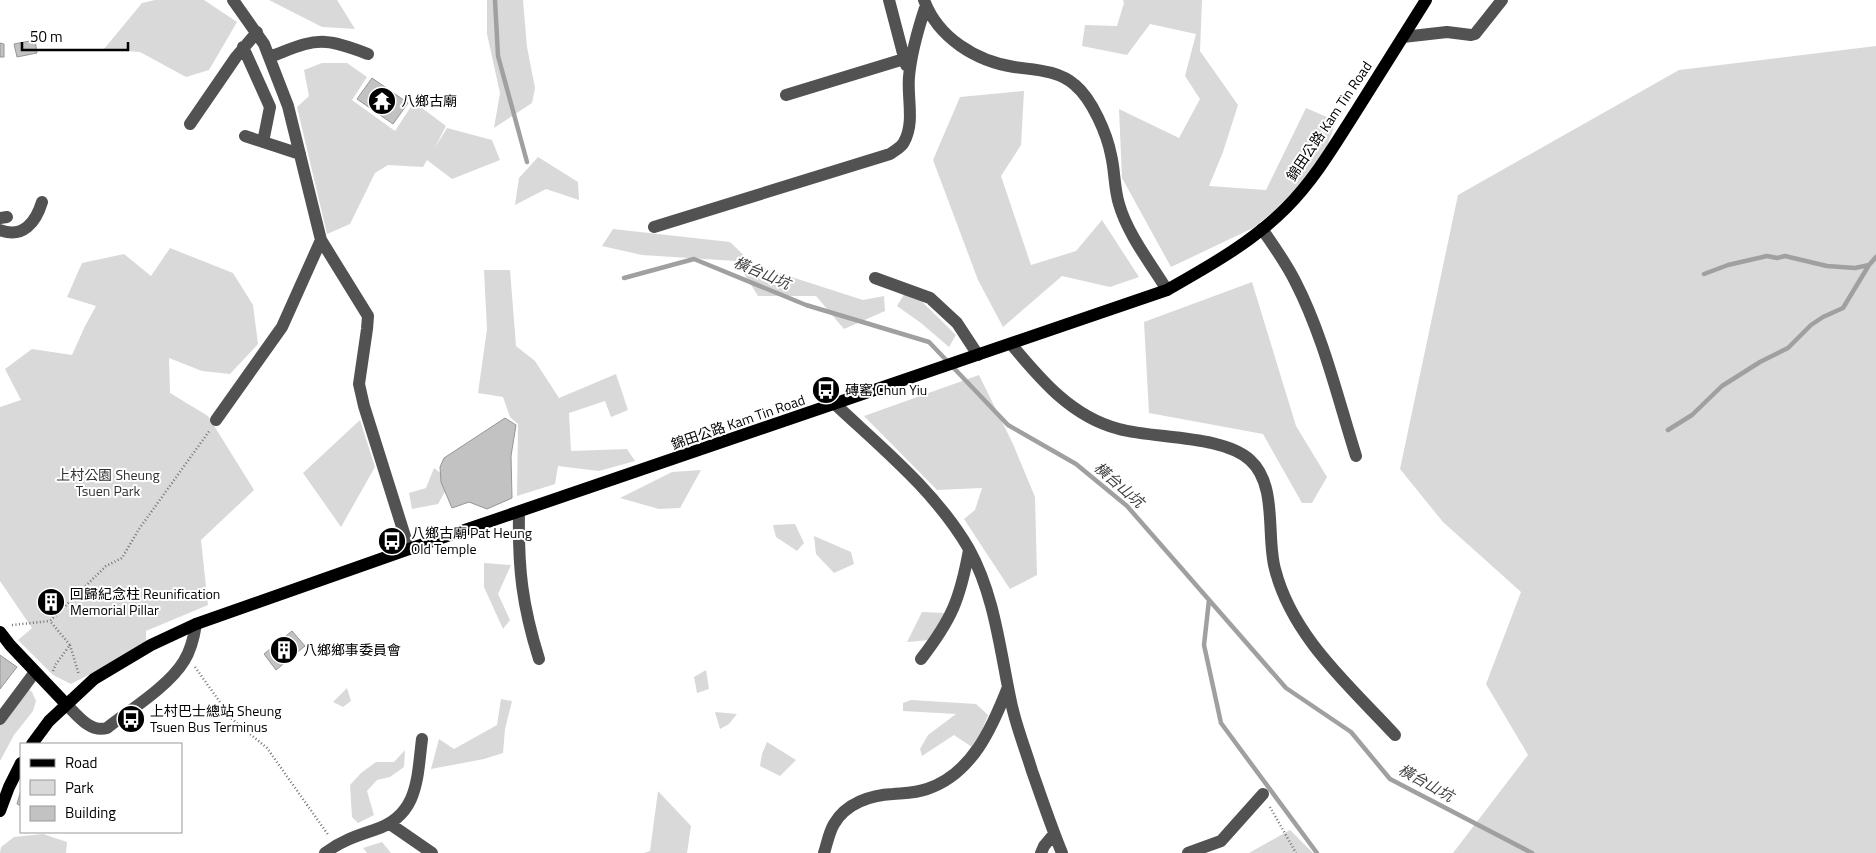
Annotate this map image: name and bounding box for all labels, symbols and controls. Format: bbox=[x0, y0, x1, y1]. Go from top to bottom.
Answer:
scale bar bbox=[22, 20, 129, 52]
text: 50 m bbox=[30, 25, 63, 48]
street label: 錦田公路 Kam Tin Road bbox=[1281, 57, 1376, 185]
temple icon: 八鄉古廟 bbox=[367, 86, 397, 116]
place label: 八鄉古廟 bbox=[401, 90, 457, 111]
water label: 橫台山坑 bbox=[730, 250, 796, 296]
bus stop icon: 磚窰 Chun Yiu bbox=[811, 375, 841, 405]
place label: 磚窰 Chun Yiu bbox=[845, 379, 927, 400]
street label: 錦田公路 Kam Tin Road bbox=[668, 389, 808, 454]
water label: 橫台山坑 bbox=[1089, 456, 1151, 514]
park label: 上村公園 Sheung Tsuen Park bbox=[56, 464, 160, 501]
place label: 八鄉古廟 Pat Heung Old Temple bbox=[411, 522, 532, 559]
bus stop icon: 八鄉古廟 Pat Heung Old Temple bbox=[377, 526, 407, 556]
place label: 回歸紀念柱 Reunification Memorial Pillar bbox=[70, 583, 220, 620]
building icon: 回歸紀念柱 Reunification Memorial Pillar bbox=[36, 587, 66, 617]
building icon: 八鄉鄉事委員會 bbox=[269, 635, 299, 665]
place label: 八鄉鄉事委員會 bbox=[303, 639, 401, 660]
place label: 上村巴士總站 Sheung Tsuen Bus Terminus bbox=[150, 700, 281, 737]
bus stop icon: 上村巴士總站 Sheung Tsuen Bus Terminus bbox=[116, 704, 146, 734]
legend bbox=[20, 743, 182, 833]
text: Road bbox=[65, 751, 97, 774]
water label: 橫台山坑 bbox=[1394, 758, 1460, 808]
text: Park bbox=[65, 776, 94, 799]
text: Building bbox=[65, 801, 116, 824]

